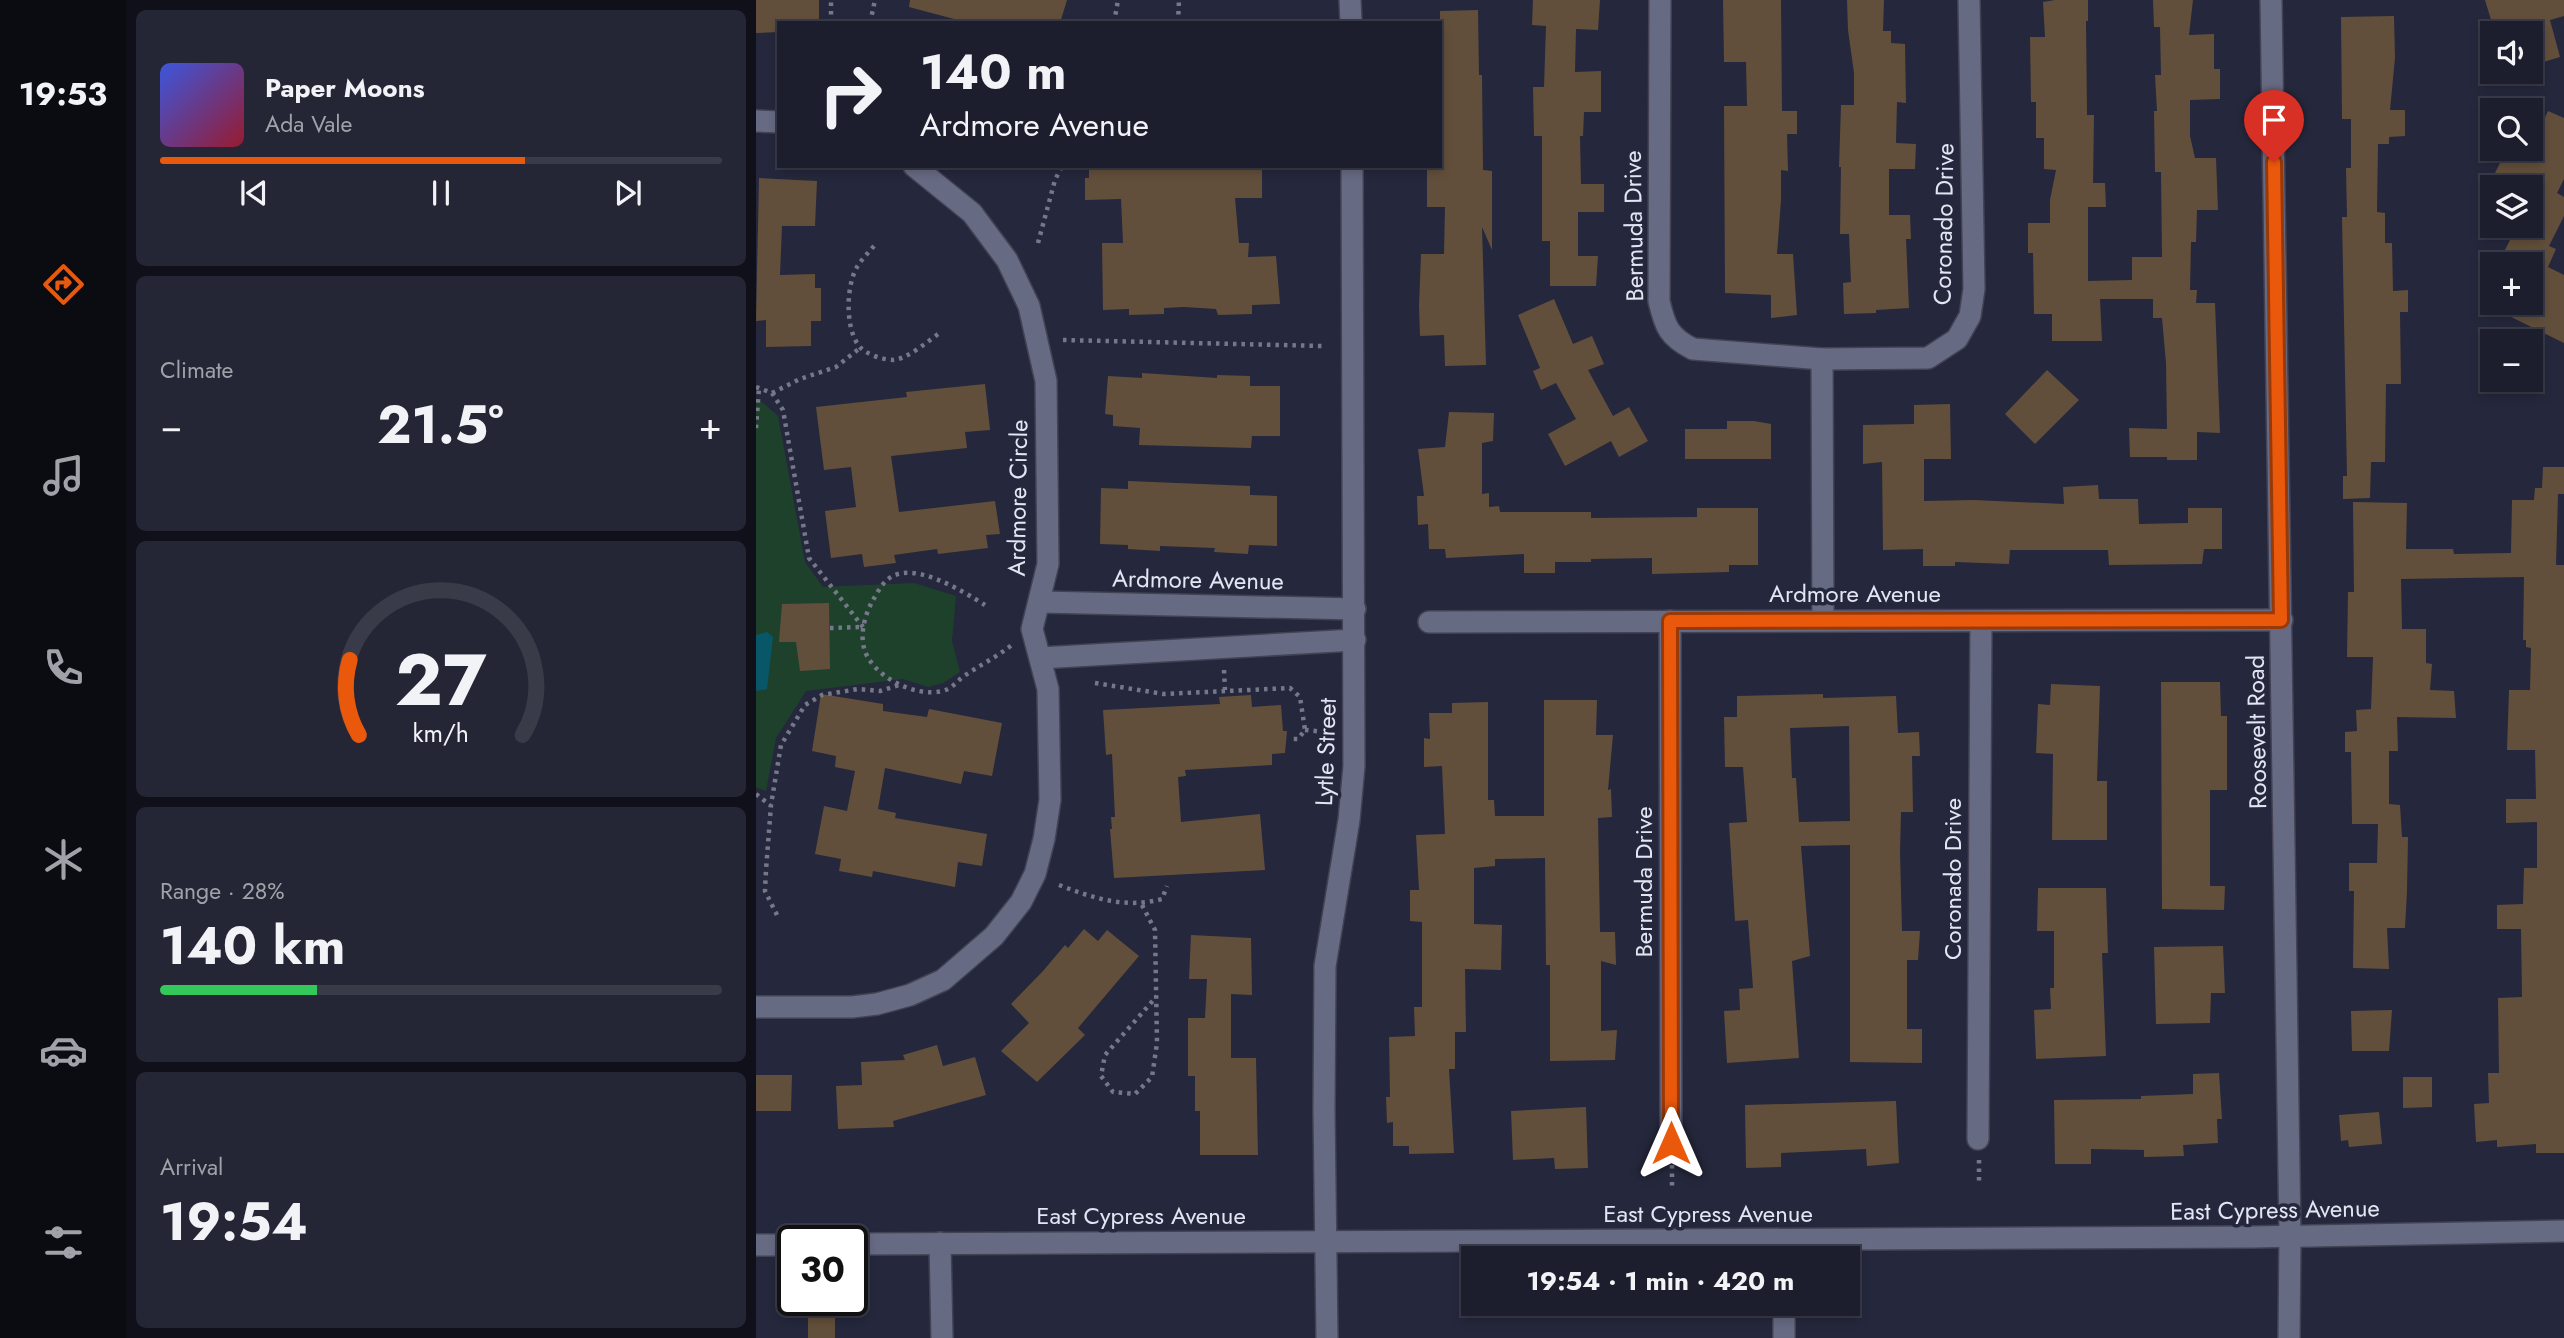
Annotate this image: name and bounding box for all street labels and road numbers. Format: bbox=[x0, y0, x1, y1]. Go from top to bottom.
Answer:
street label: Coronado Drive bbox=[1925, 143, 1962, 305]
street label: Bermuda Drive bbox=[1615, 150, 1652, 302]
street label: Ardmore Circle bbox=[999, 419, 1036, 577]
street label: Ardmore Avenue bbox=[1112, 561, 1284, 598]
street label: Ardmore Avenue bbox=[1769, 576, 1941, 611]
street label: Roosevelt Road bbox=[2238, 655, 2275, 809]
street label: Lytle Street bbox=[1306, 697, 1345, 807]
street label: Coronado Drive bbox=[1935, 798, 1970, 960]
street label: Bermuda Drive bbox=[1626, 806, 1661, 958]
street label: East Cypress Avenue bbox=[2170, 1190, 2380, 1229]
street label: East Cypress Avenue bbox=[1603, 1196, 1813, 1231]
street label: East Cypress Avenue bbox=[1036, 1198, 1246, 1233]

